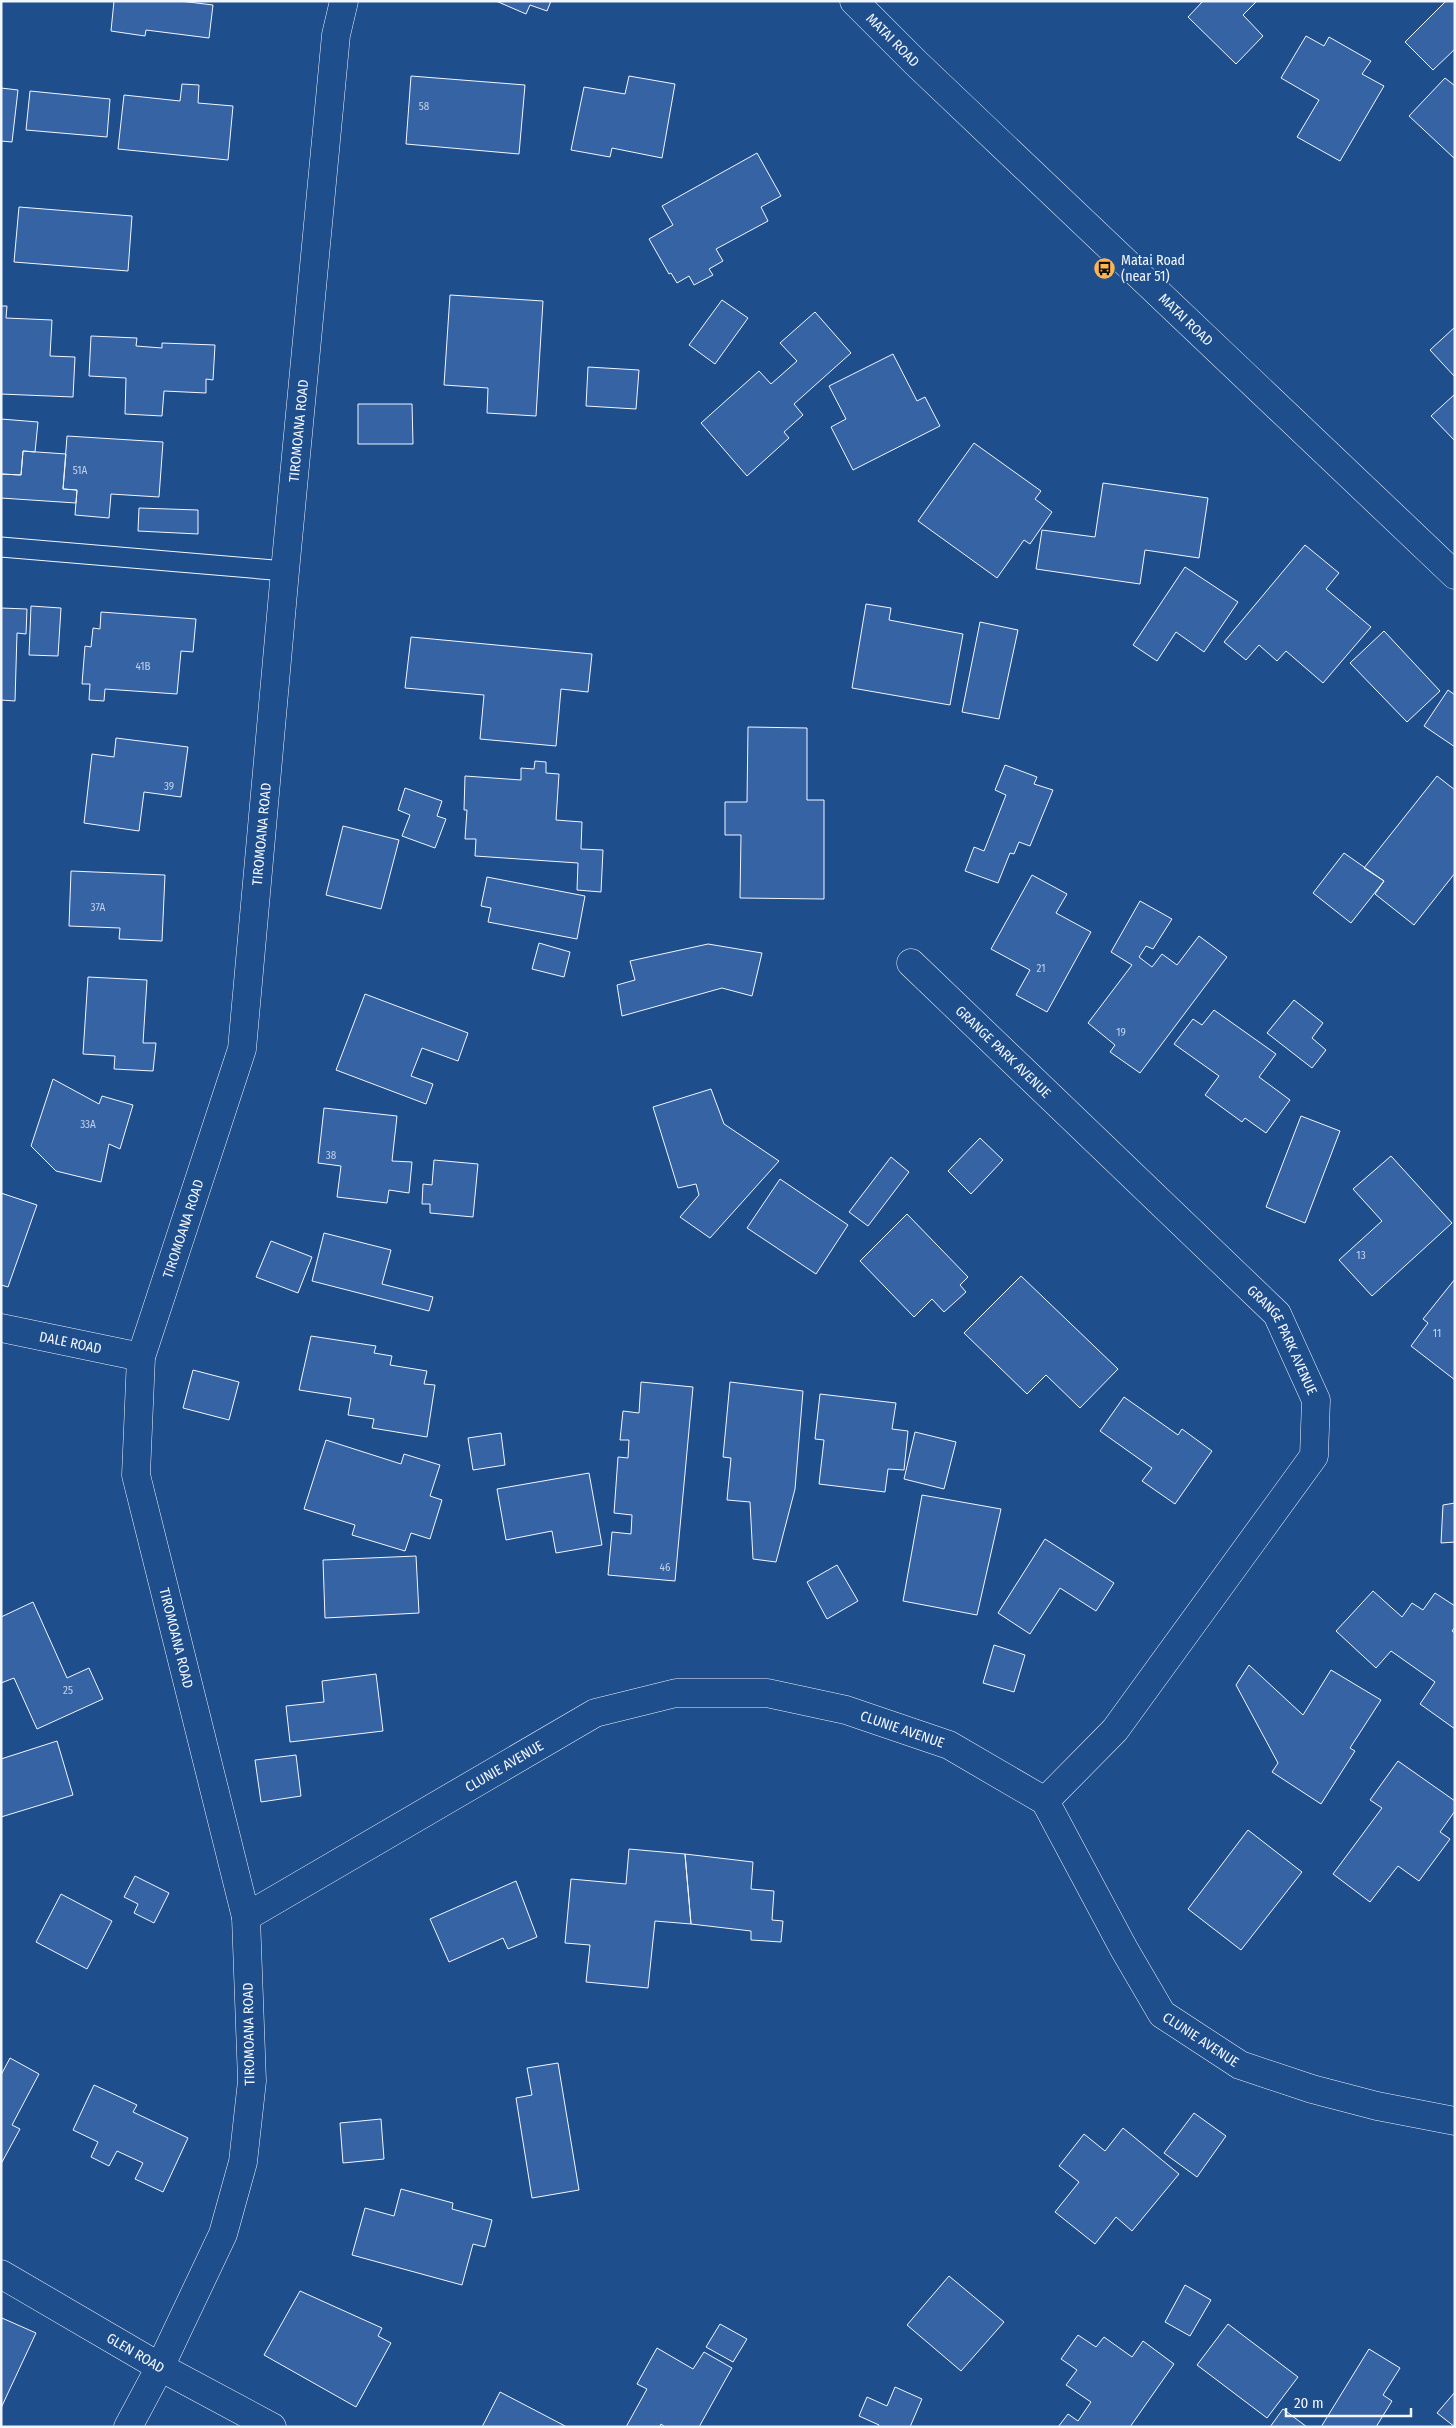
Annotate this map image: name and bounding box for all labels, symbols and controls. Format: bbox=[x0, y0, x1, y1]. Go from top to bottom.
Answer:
street label: MATAI ROAD bbox=[863, 10, 923, 70]
house number: 58 bbox=[419, 100, 430, 113]
place label: Matai Road (near 51) bbox=[1121, 252, 1185, 285]
bus stop icon: Matai Road (near 51) bbox=[1093, 256, 1117, 280]
street label: MATAI ROAD bbox=[1155, 290, 1217, 349]
street label: TIROMOANA ROAD bbox=[285, 379, 312, 483]
house number: 51A bbox=[73, 464, 88, 477]
house number: 41B bbox=[135, 660, 151, 673]
house number: 39 bbox=[164, 780, 174, 793]
street label: TIROMOANA ROAD bbox=[248, 782, 274, 886]
house number: 37A bbox=[91, 901, 106, 914]
house number: 21 bbox=[1037, 962, 1045, 975]
street label: GRANGE PARK AVENUE bbox=[952, 1002, 1055, 1102]
house number: 19 bbox=[1116, 1026, 1126, 1039]
house number: 33A bbox=[80, 1118, 96, 1131]
house number: 38 bbox=[326, 1149, 337, 1162]
street label: TIROMOANA ROAD bbox=[159, 1177, 207, 1280]
house number: 13 bbox=[1356, 1249, 1366, 1262]
street label: GRANGE PARK AVENUE bbox=[1244, 1282, 1321, 1398]
house number: 11 bbox=[1433, 1327, 1441, 1340]
street label: DALE ROAD bbox=[38, 1328, 103, 1357]
house number: 46 bbox=[660, 1561, 671, 1574]
street label: TIROMOANA ROAD bbox=[155, 1586, 197, 1690]
house number: 25 bbox=[63, 1684, 73, 1697]
street label: CLUNIE AVENUE bbox=[858, 1707, 947, 1751]
street label: CLUNIE AVENUE bbox=[462, 1736, 547, 1796]
street label: TIROMOANA ROAD bbox=[240, 1982, 258, 2086]
street label: CLUNIE AVENUE bbox=[1160, 2008, 1243, 2071]
street label: GLEN ROAD bbox=[104, 2329, 168, 2376]
scale bar bbox=[1286, 2386, 1411, 2418]
text: 20 m bbox=[1294, 2394, 1324, 2412]

